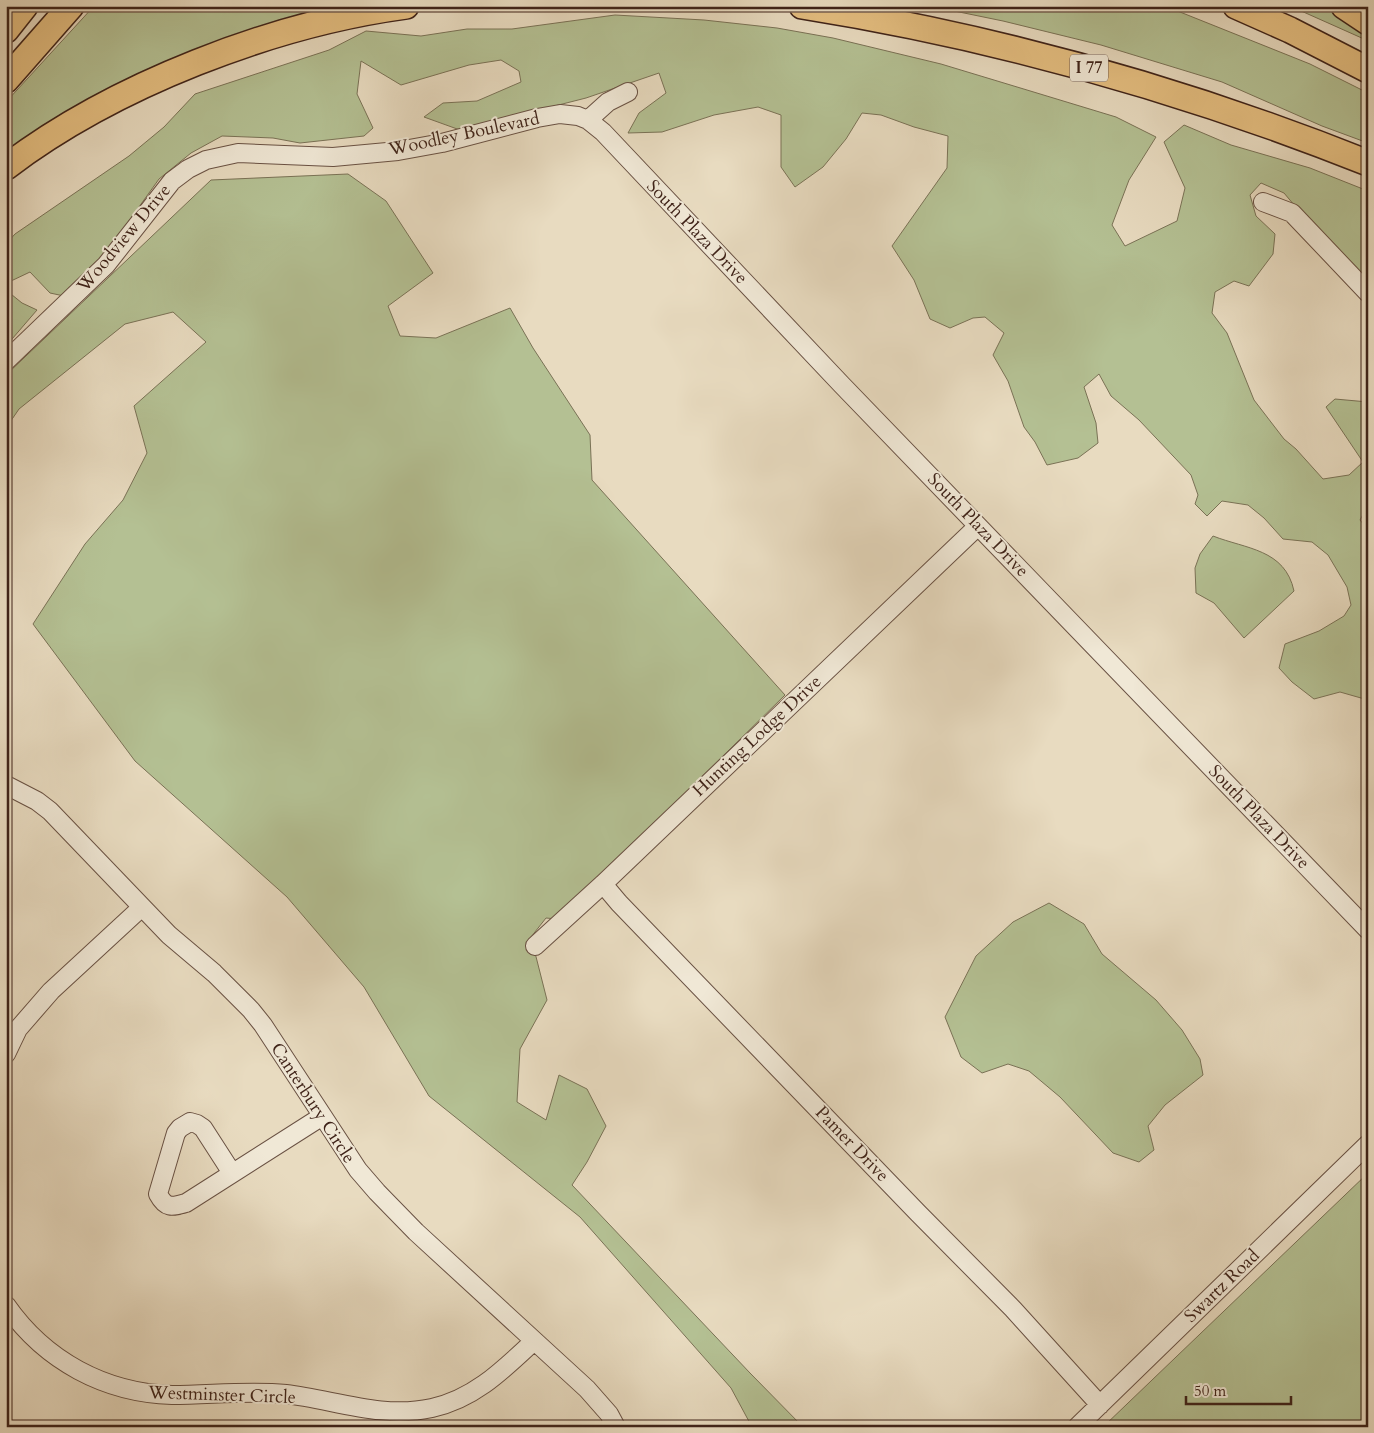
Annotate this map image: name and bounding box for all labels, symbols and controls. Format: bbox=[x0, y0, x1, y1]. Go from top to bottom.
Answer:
road number: I 77 bbox=[1070, 54, 1108, 82]
street label: Woodley Boulevard bbox=[385, 106, 542, 162]
street label: South Plaza Drive bbox=[641, 174, 753, 290]
street label: Woodview Drive bbox=[71, 179, 177, 298]
street label: South Plaza Drive bbox=[922, 467, 1034, 583]
street label: Hunting Lodge Drive bbox=[687, 670, 827, 802]
street label: South Plaza Drive bbox=[1203, 759, 1315, 875]
street label: Canterbury Circle bbox=[265, 1038, 361, 1168]
street label: Pamer Drive bbox=[809, 1101, 895, 1187]
street label: Swartz Road bbox=[1179, 1243, 1265, 1328]
scale bar bbox=[1186, 1373, 1292, 1405]
street label: Westminster Circle bbox=[147, 1380, 296, 1410]
text: 50 m bbox=[1194, 1381, 1226, 1401]

